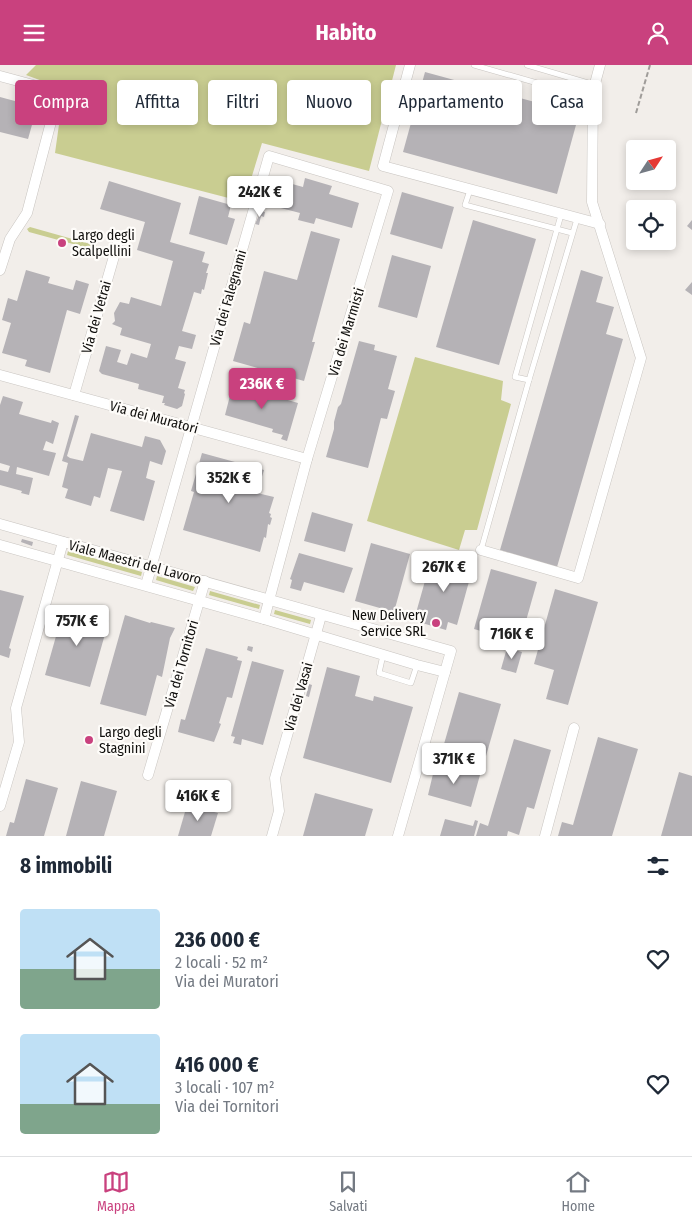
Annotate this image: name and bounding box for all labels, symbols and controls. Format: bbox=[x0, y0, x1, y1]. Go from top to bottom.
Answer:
icon: menu bbox=[20, 19, 48, 47]
text: Habito bbox=[316, 19, 376, 46]
icon: person bbox=[644, 19, 672, 47]
chip: Compra bbox=[15, 80, 107, 125]
chip: Affitta bbox=[117, 80, 198, 125]
chip: Filtri bbox=[208, 80, 277, 125]
chip: Nuovo bbox=[287, 80, 371, 125]
chip: Appartamento bbox=[381, 80, 522, 125]
chip: Casa bbox=[532, 80, 602, 125]
north arrow bbox=[626, 140, 676, 190]
map controls bbox=[626, 140, 676, 250]
pin: 242K € bbox=[219, 175, 301, 218]
text: 242K € bbox=[238, 182, 282, 201]
button: locate bbox=[626, 200, 676, 250]
place label: Largo degli Scalpellini bbox=[72, 227, 135, 260]
marker: Largo degli Scalpellini bbox=[56, 237, 68, 249]
street label: Via dei Falegnami bbox=[207, 248, 250, 348]
street label: Via dei Vetrai bbox=[78, 279, 115, 356]
street label: Via dei Marmisti bbox=[325, 286, 368, 379]
pin: 236K € bbox=[221, 367, 303, 410]
text: 236K € bbox=[240, 374, 284, 393]
street label: Via dei Muratori bbox=[108, 398, 200, 437]
pin: 352K € bbox=[188, 461, 270, 504]
text: 352K € bbox=[207, 468, 251, 487]
street label: Viale Maestri del Lavoro bbox=[67, 537, 203, 588]
pin: 267K € bbox=[403, 551, 485, 593]
text: 267K € bbox=[422, 557, 466, 576]
pin: 757K € bbox=[36, 605, 118, 647]
place label: New Delivery Service SRL bbox=[352, 607, 427, 640]
text: 757K € bbox=[56, 611, 98, 630]
marker: New Delivery Service SRL bbox=[430, 617, 442, 629]
pin: 716K € bbox=[471, 617, 553, 660]
street label: Via dei Tornitori bbox=[161, 618, 202, 710]
text: 716K € bbox=[490, 624, 534, 643]
street label: Via dei Vasai bbox=[280, 660, 317, 734]
place label: Largo degli Stagnini bbox=[99, 724, 162, 757]
marker: Largo degli Stagnini bbox=[83, 734, 95, 746]
pin: 371K € bbox=[413, 743, 495, 785]
text: 371K € bbox=[433, 749, 475, 768]
pin: 416K € bbox=[157, 779, 239, 822]
text: 416K € bbox=[176, 786, 220, 805]
icon: filters bbox=[644, 852, 672, 880]
text: 8 immobili bbox=[20, 853, 112, 879]
text: 236 000 € bbox=[175, 927, 260, 953]
icon: home bbox=[60, 929, 120, 989]
icon: heart bbox=[644, 945, 672, 973]
text: 2 locali · 52 m² bbox=[175, 953, 268, 972]
text: Via dei Muratori bbox=[175, 972, 279, 991]
text: 416 000 € bbox=[175, 1052, 259, 1078]
icon: home bbox=[60, 1054, 120, 1114]
icon: heart bbox=[644, 1070, 672, 1098]
text: 3 locali · 107 m² bbox=[175, 1078, 275, 1097]
text: Via dei Tornitori bbox=[175, 1097, 279, 1116]
tab: Mappa bbox=[97, 1168, 135, 1215]
tab: Salvati bbox=[329, 1168, 368, 1215]
tab: Home bbox=[561, 1168, 595, 1215]

